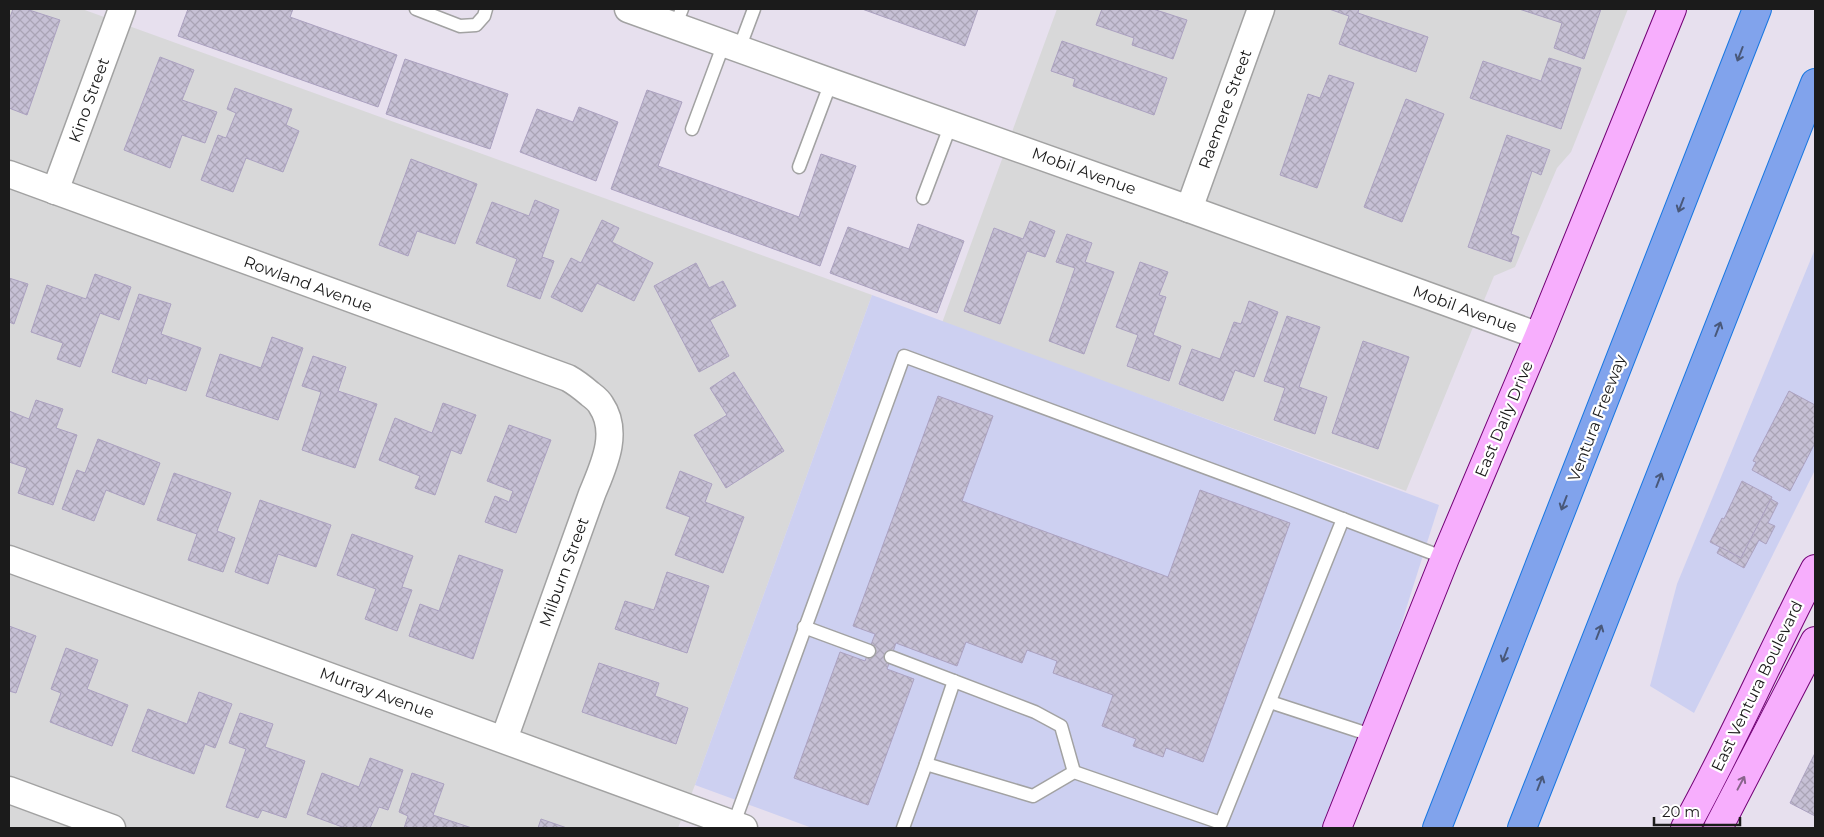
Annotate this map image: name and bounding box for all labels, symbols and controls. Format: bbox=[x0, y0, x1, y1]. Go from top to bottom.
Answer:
street label: Raemere Street bbox=[1195, 46, 1256, 171]
one-way arrow bbox=[1735, 46, 1744, 61]
street label: Kino Street bbox=[65, 54, 113, 145]
street label: Mobil Avenue bbox=[1029, 143, 1139, 199]
one-way arrow bbox=[1675, 198, 1684, 213]
street label: Rowland Avenue bbox=[241, 252, 375, 316]
street label: Mobil Avenue bbox=[1410, 281, 1520, 337]
one-way arrow bbox=[1714, 322, 1723, 337]
street label: Ventura Freeway bbox=[1564, 352, 1630, 484]
street label: East Daily Drive bbox=[1471, 358, 1537, 480]
one-way arrow bbox=[1655, 473, 1664, 489]
one-way arrow bbox=[1559, 495, 1568, 511]
street label: Milburn Street bbox=[535, 514, 593, 629]
street label: East Ventura Boulevard bbox=[1707, 598, 1807, 774]
one-way arrow bbox=[1595, 625, 1605, 640]
one-way arrow bbox=[1500, 647, 1509, 662]
street label: Murray Avenue bbox=[317, 663, 437, 723]
one-way arrow bbox=[1536, 776, 1545, 791]
one-way arrow bbox=[1737, 776, 1746, 791]
scale bar bbox=[1654, 794, 1740, 826]
text: 20 m bbox=[1662, 802, 1700, 821]

